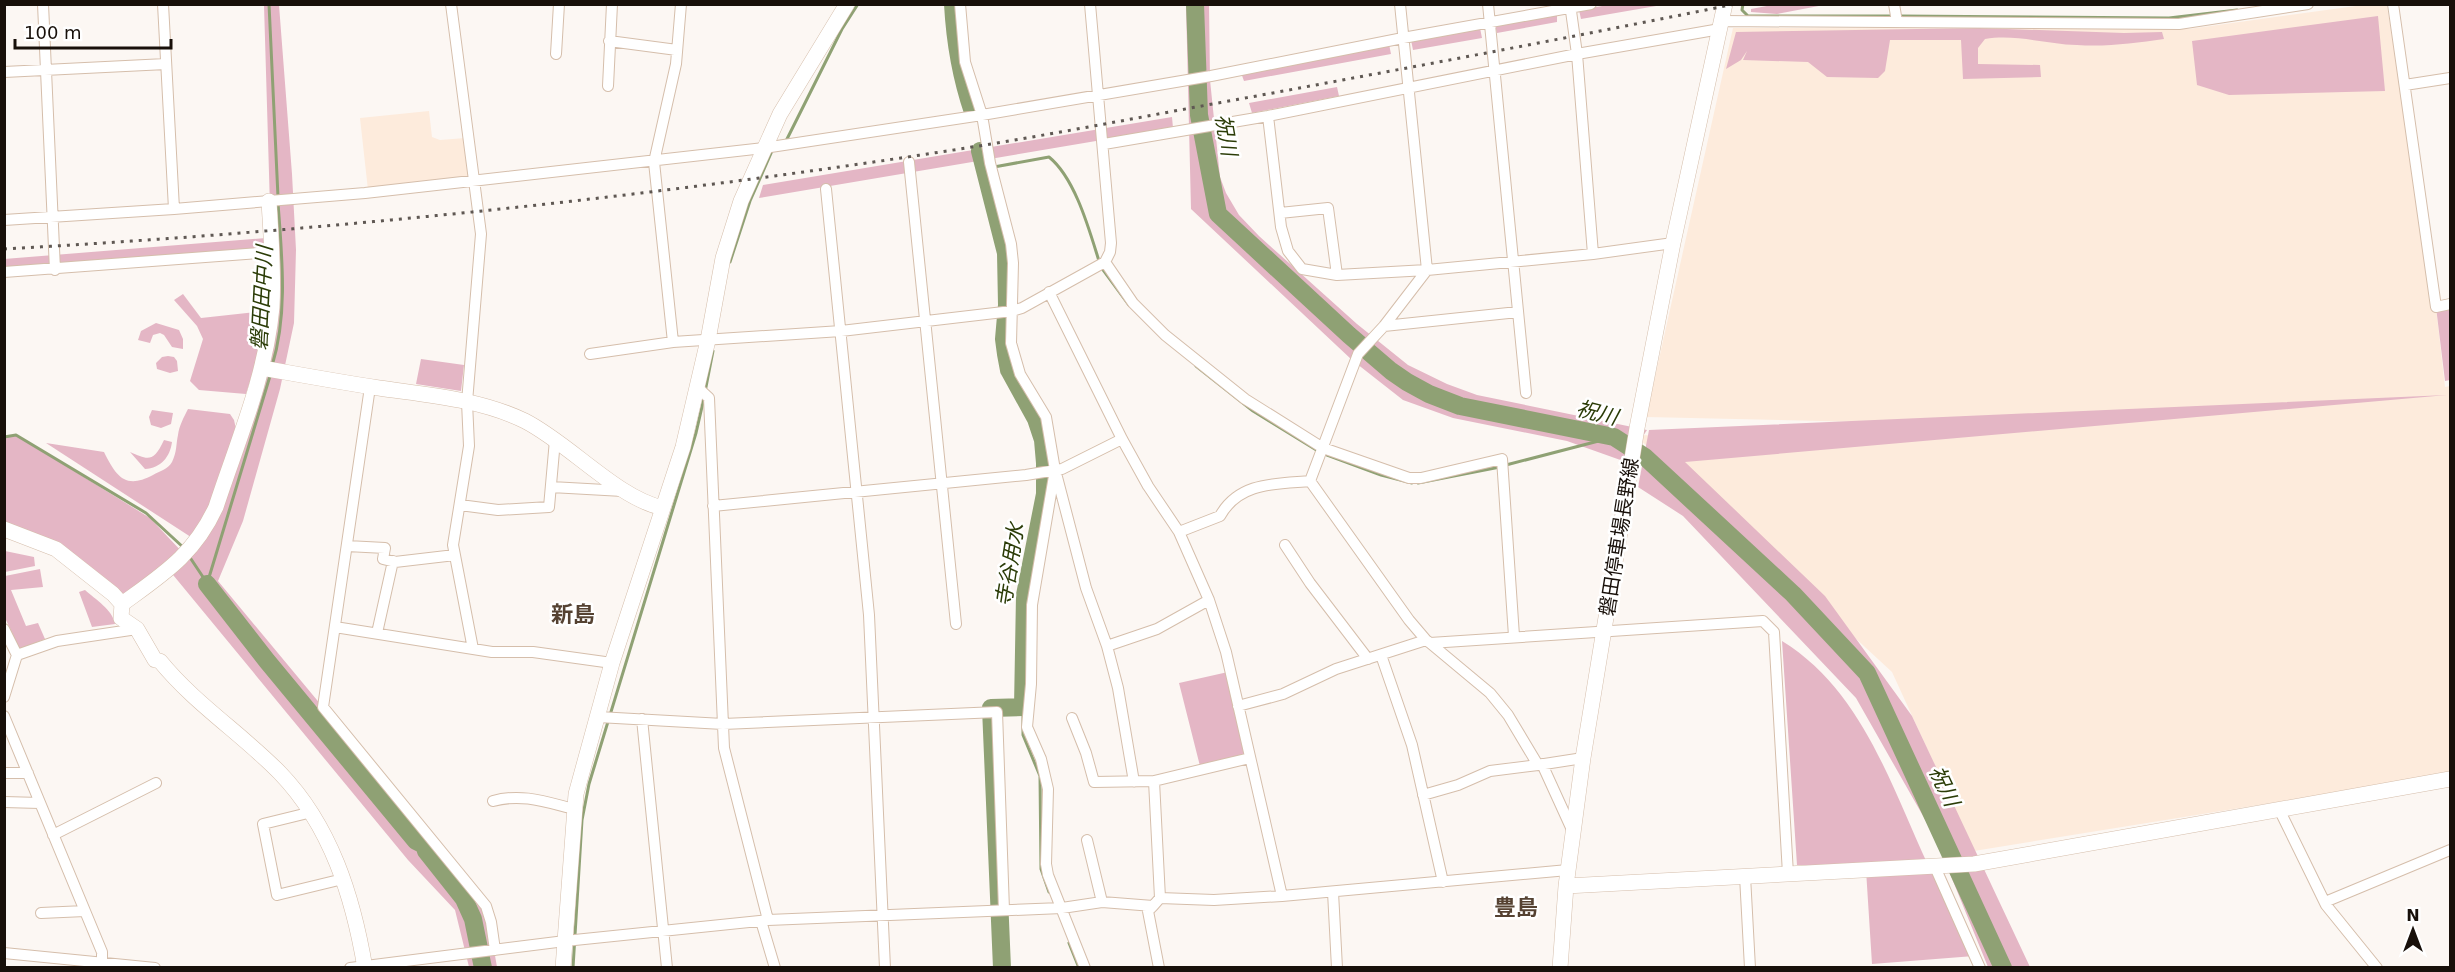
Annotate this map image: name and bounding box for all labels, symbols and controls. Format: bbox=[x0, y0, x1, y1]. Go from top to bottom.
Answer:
scale bar bbox=[15, 12, 171, 50]
text: 100 m bbox=[24, 22, 82, 43]
water label: 祝川 bbox=[1211, 112, 1242, 160]
water label: 磐田田中川 bbox=[247, 243, 277, 351]
water label: 祝川 bbox=[1574, 396, 1622, 430]
street label: 磐田停車場長野線 bbox=[1595, 456, 1643, 618]
water label: 寺谷用水 bbox=[992, 520, 1029, 608]
district label: 新島 bbox=[551, 602, 595, 627]
water label: 祝川 bbox=[1924, 762, 1965, 812]
district label: 豊島 bbox=[1494, 895, 1538, 920]
north arrow bbox=[2383, 900, 2443, 960]
text: N bbox=[2406, 906, 2420, 925]

